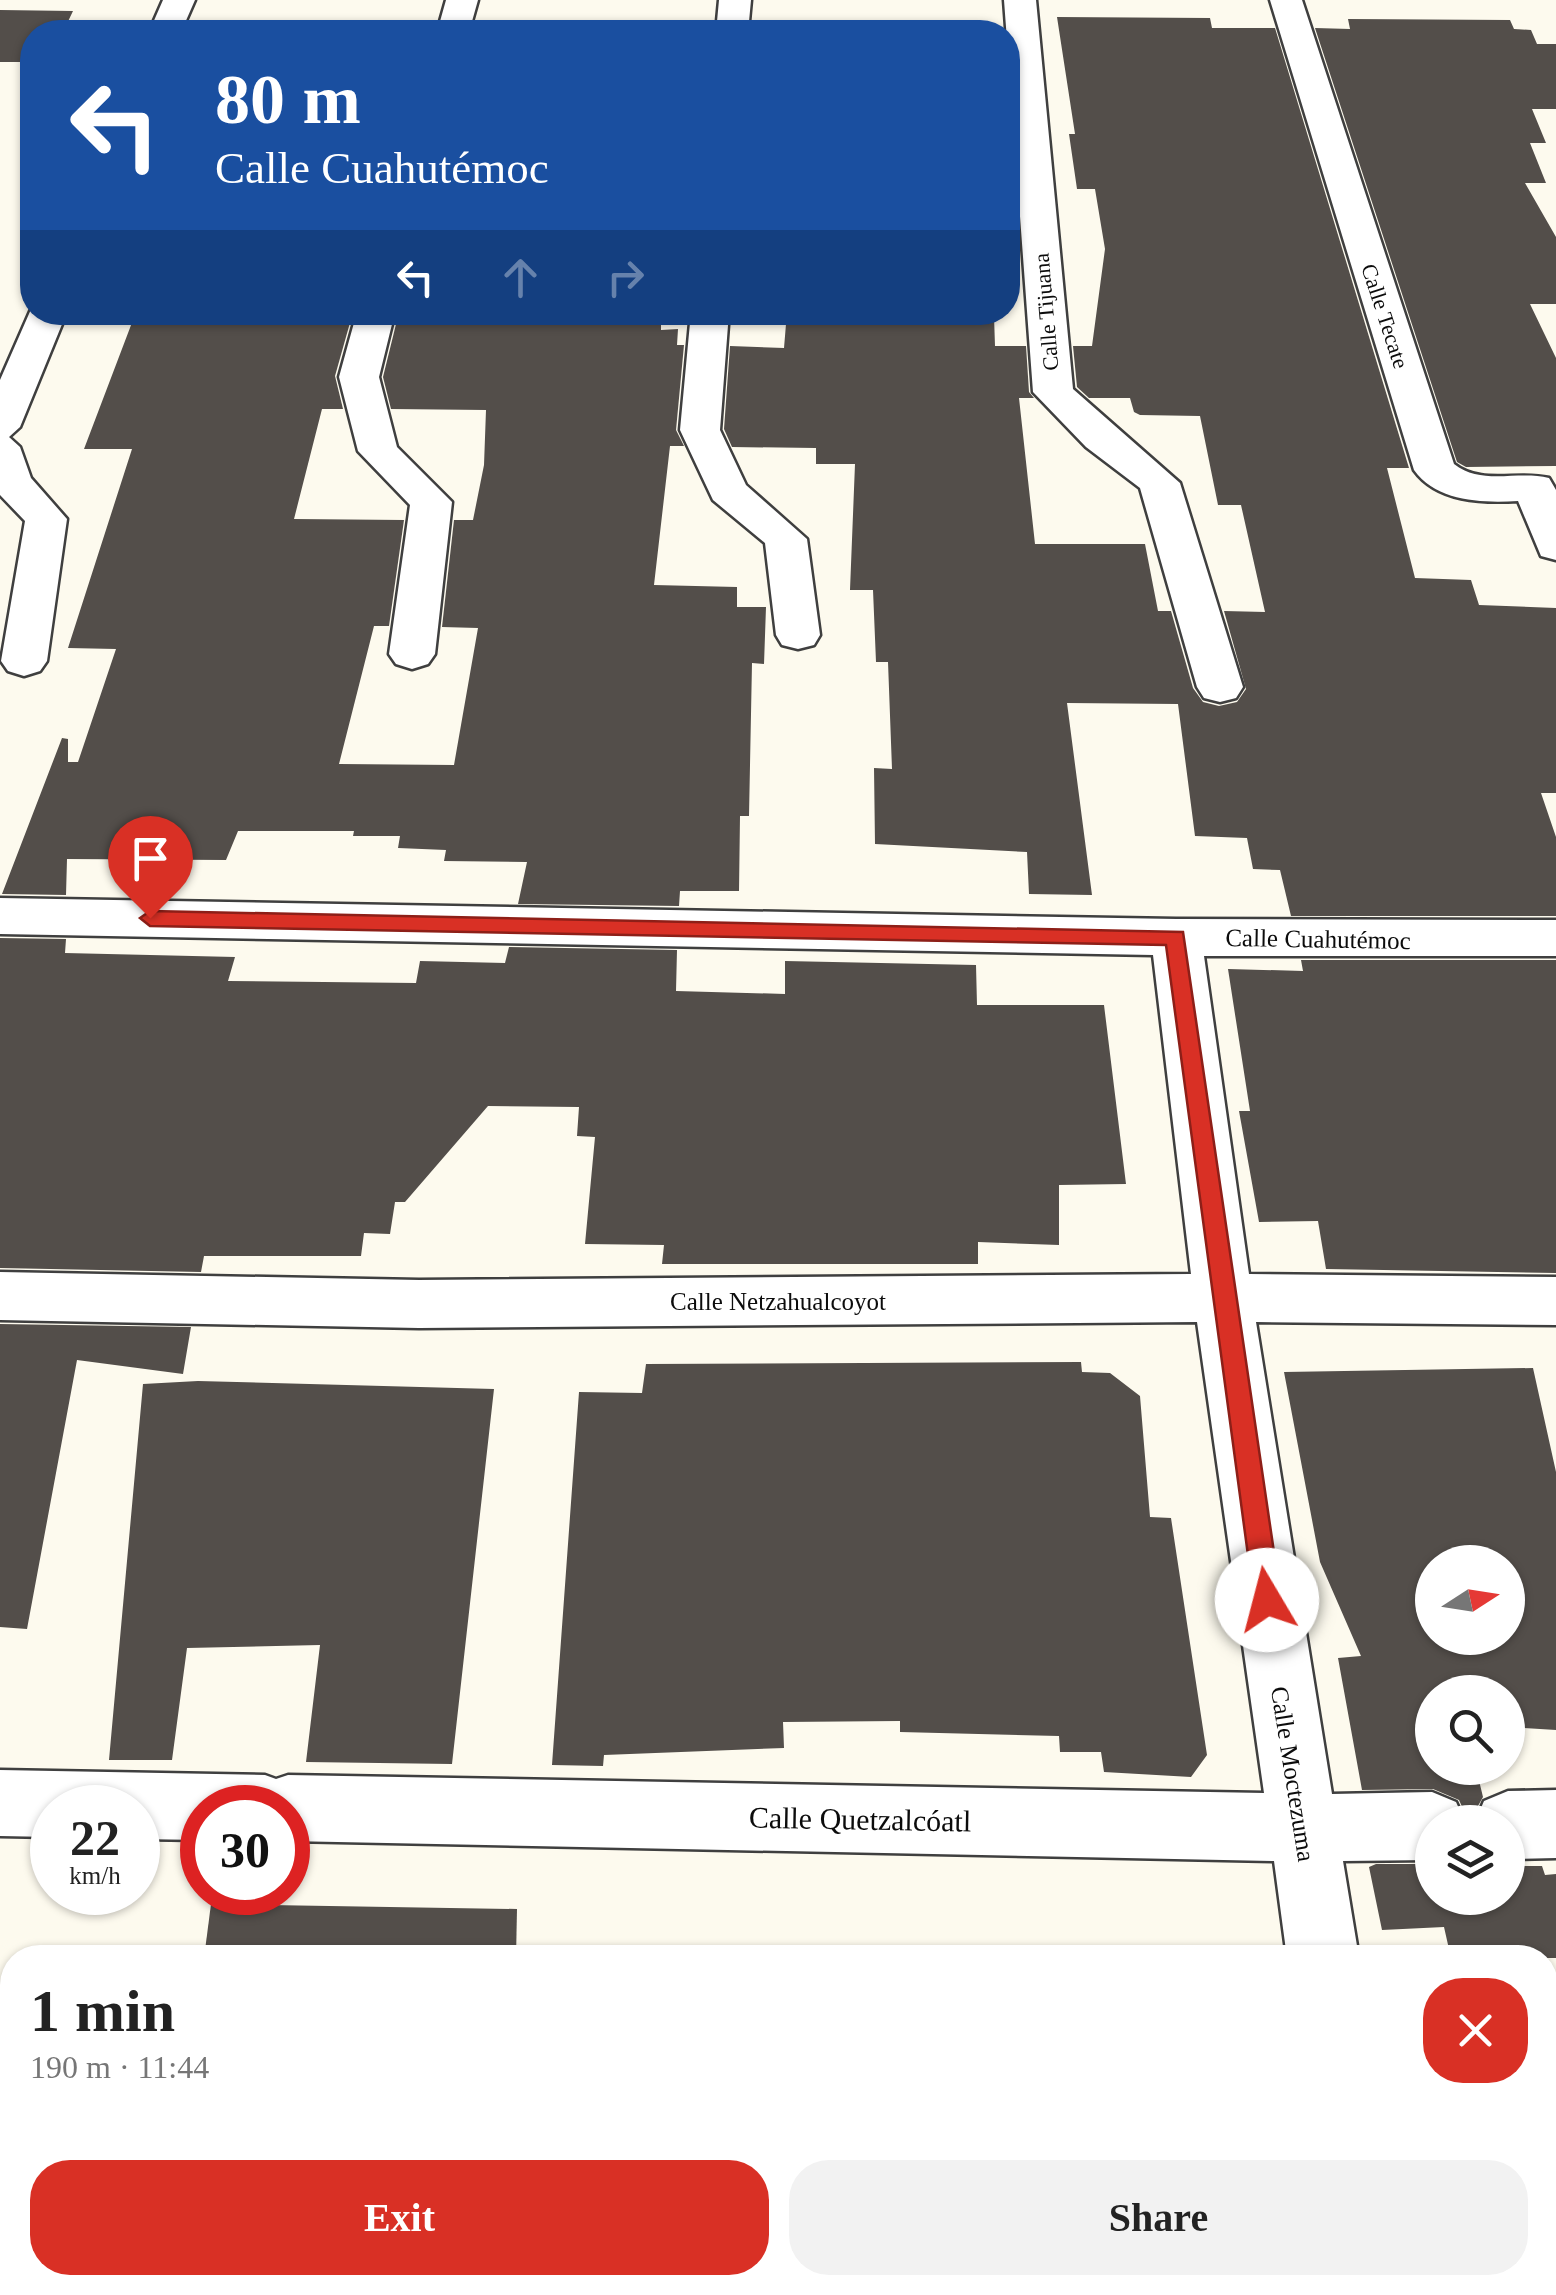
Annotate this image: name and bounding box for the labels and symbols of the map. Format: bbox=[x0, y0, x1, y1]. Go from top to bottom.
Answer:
street label: Calle Tijuana bbox=[1028, 252, 1064, 372]
street label: Calle Tecate bbox=[1356, 260, 1414, 372]
pin bbox=[108, 816, 193, 919]
street label: Calle Cuahutémoc bbox=[1225, 924, 1411, 954]
street label: Calle Netzahualcoyot bbox=[670, 1288, 886, 1315]
north arrow bbox=[1415, 1545, 1525, 1655]
position arrow bbox=[1215, 1548, 1319, 1652]
street label: Calle Moctezuma bbox=[1266, 1684, 1320, 1864]
speed limit sign: 30 bbox=[180, 1785, 310, 1915]
street label: Calle Quetzalcóatl bbox=[749, 1801, 971, 1837]

